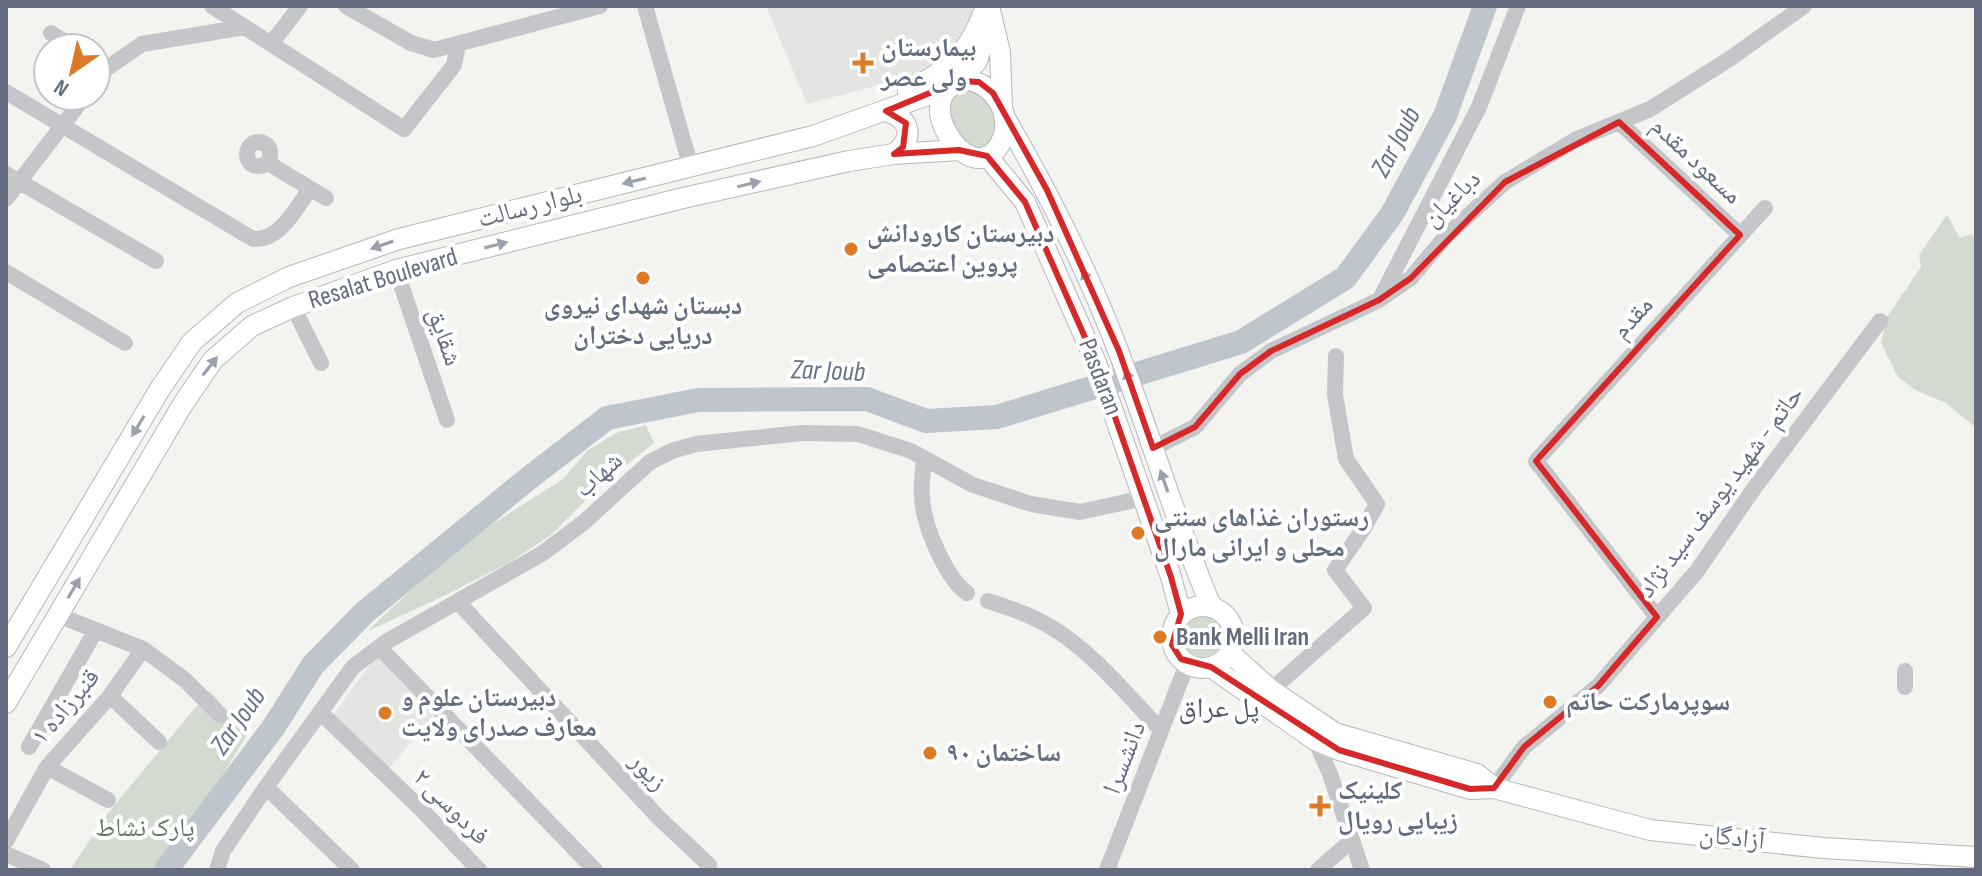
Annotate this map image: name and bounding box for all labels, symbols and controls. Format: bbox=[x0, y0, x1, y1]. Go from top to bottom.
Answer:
north arrow bbox=[32, 32, 112, 112]
place label: بیمارستان ولی عصر bbox=[880, 33, 976, 94]
marker: بیمارستان ولی عصر bbox=[852, 52, 874, 74]
text: N bbox=[49, 73, 74, 102]
water label: Zar Joub bbox=[1364, 101, 1428, 183]
street label: مسعود مقدم bbox=[1643, 111, 1748, 212]
street label: دباغیان bbox=[1416, 164, 1488, 234]
one-way arrow bbox=[622, 176, 647, 188]
one-way arrow bbox=[736, 177, 761, 189]
street label: بلوار رسالت bbox=[475, 179, 585, 235]
place label: دبیرستان کارودانش پروین اعتصامی bbox=[867, 219, 1055, 280]
one-way arrow bbox=[484, 238, 509, 250]
one-way arrow bbox=[370, 240, 394, 252]
marker: دبیرستان کارودانش پروین اعتصامی bbox=[842, 240, 860, 258]
street label: Resalat Boulevard bbox=[305, 242, 461, 316]
one-way arrow bbox=[1080, 268, 1094, 291]
marker: دبستان شهدای نیروی دریایی دختران bbox=[634, 269, 652, 287]
street label: مقدم bbox=[1606, 290, 1661, 346]
place label: دبستان شهدای نیروی دریایی دختران bbox=[544, 291, 742, 352]
street label: شقایق bbox=[420, 304, 468, 370]
street label: Pasdaran bbox=[1071, 335, 1129, 419]
water label: Zar Joub bbox=[789, 353, 866, 389]
one-way arrow bbox=[202, 356, 218, 376]
one-way arrow bbox=[1122, 368, 1135, 392]
street label: حاتم - شهید یوسف سید نژاد bbox=[1631, 380, 1811, 604]
one-way arrow bbox=[131, 415, 145, 437]
street label: شهاب bbox=[569, 446, 629, 504]
one-way arrow bbox=[1158, 469, 1170, 493]
place label: رستوران غذاهای سنتی محلی و ایرانی مارال bbox=[1154, 503, 1369, 564]
marker: رستوران غذاهای سنتی محلی و ایرانی مارال bbox=[1129, 524, 1147, 542]
one-way arrow bbox=[67, 577, 81, 599]
place label: Bank Melli Iran bbox=[1176, 622, 1309, 653]
marker: Bank Melli Iran bbox=[1151, 628, 1169, 646]
street label: قنبرزاده ۱ bbox=[25, 663, 107, 751]
water label: Zar Joub bbox=[203, 681, 273, 762]
place label: دبیرستان علوم و معارف صدرای ولایت bbox=[401, 683, 597, 744]
place label: سوپرمارکت حاتم bbox=[1566, 687, 1730, 719]
district label: پل عراق bbox=[1179, 692, 1259, 725]
marker: سوپرمارکت حاتم bbox=[1541, 693, 1559, 711]
marker: دبیرستان علوم و معارف صدرای ولایت bbox=[376, 704, 394, 722]
street label: دانشسرا bbox=[1097, 717, 1153, 799]
place label: ساختمان ۹۰ bbox=[946, 738, 1061, 769]
marker: ساختمان ۹۰ bbox=[921, 744, 939, 762]
street label: زیور bbox=[622, 746, 673, 798]
street label: فردوسی ۲ bbox=[406, 762, 496, 852]
place label: کلینیک زیبایی رویال bbox=[1338, 776, 1458, 837]
marker: کلینیک زیبایی رویال bbox=[1309, 795, 1331, 817]
park label: پارک نشاط bbox=[95, 813, 195, 844]
street label: آزادگان bbox=[1698, 819, 1768, 857]

